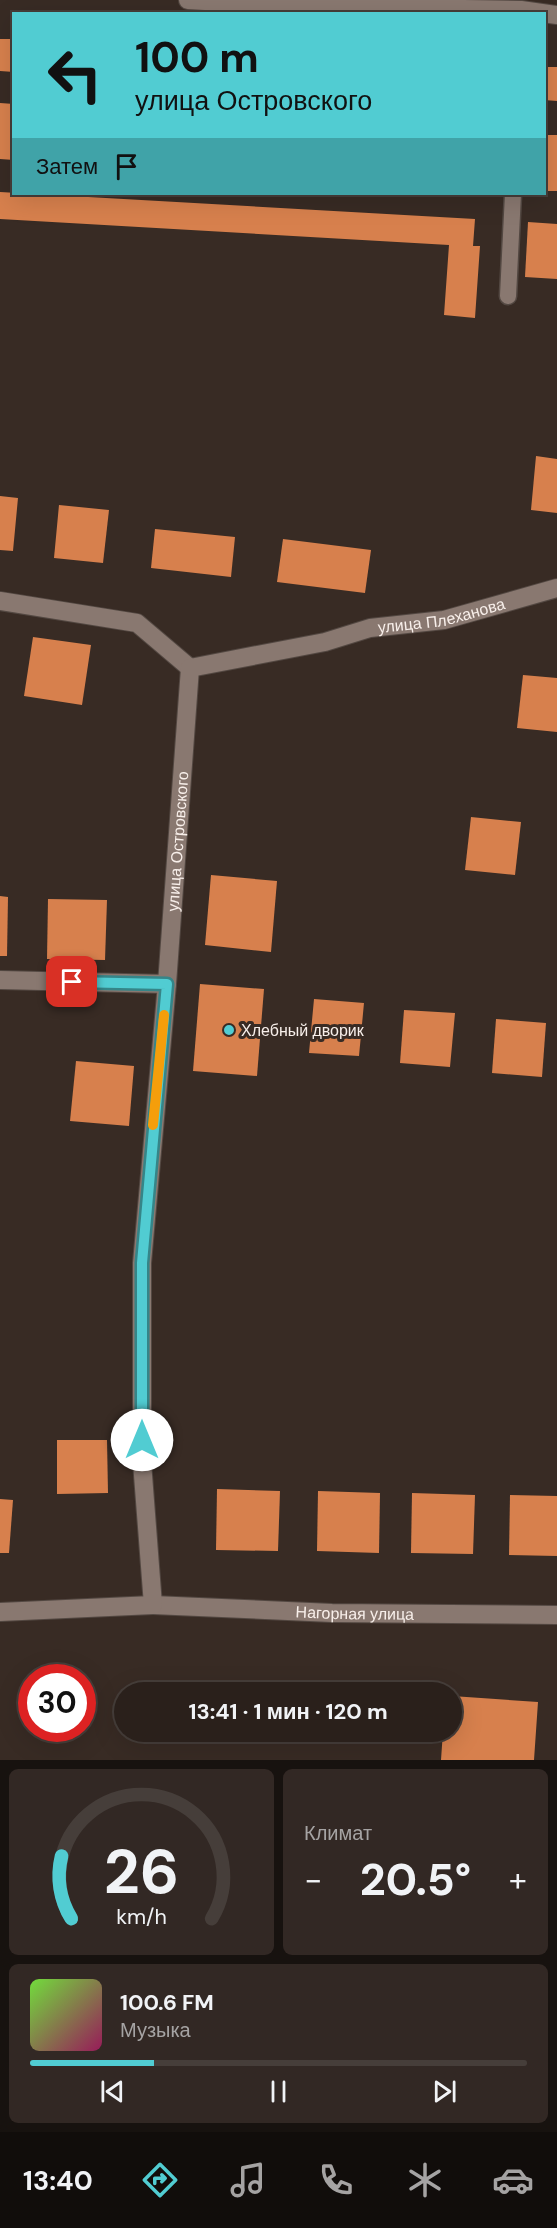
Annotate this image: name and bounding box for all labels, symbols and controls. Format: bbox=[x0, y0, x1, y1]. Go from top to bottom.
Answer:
text: 100 m bbox=[135, 30, 259, 85]
icon: left bbox=[36, 36, 114, 114]
text: улица Островского bbox=[135, 83, 372, 118]
icon: arrive bbox=[110, 150, 143, 183]
text: Затем bbox=[36, 152, 98, 181]
street label: улица Плеханова bbox=[377, 593, 507, 638]
street label: улица Островского bbox=[162, 770, 193, 912]
pin bbox=[46, 956, 97, 1007]
icon: arrive bbox=[55, 965, 88, 998]
place label: Хлебный дворик bbox=[241, 1020, 365, 1041]
marker: Хлебный дворик bbox=[222, 1023, 236, 1037]
position arrow bbox=[110, 1408, 174, 1472]
street label: Нагорная улица bbox=[295, 1601, 414, 1624]
speed limit sign: 30 bbox=[18, 1664, 96, 1742]
text: 13:41 · 1 мин · 120 m bbox=[188, 1697, 388, 1726]
text: Климат bbox=[304, 1820, 372, 1846]
text: 26 bbox=[104, 1831, 179, 1912]
text: 20.5° bbox=[360, 1850, 471, 1909]
text: − bbox=[304, 1858, 322, 1901]
text: + bbox=[509, 1858, 527, 1901]
text: km/h bbox=[116, 1903, 167, 1931]
text: 100.6 FM bbox=[120, 1988, 214, 2017]
text: Музыка bbox=[120, 2017, 191, 2043]
icon: previous bbox=[96, 2075, 129, 2108]
icon: pause bbox=[262, 2075, 295, 2108]
icon: next bbox=[428, 2075, 461, 2108]
icon: directions bbox=[139, 2159, 181, 2201]
icon: music bbox=[227, 2159, 269, 2201]
icon: phone bbox=[315, 2159, 357, 2201]
icon: climate bbox=[404, 2159, 446, 2201]
icon: car bbox=[492, 2159, 534, 2201]
text: 13:40 bbox=[23, 2163, 93, 2198]

